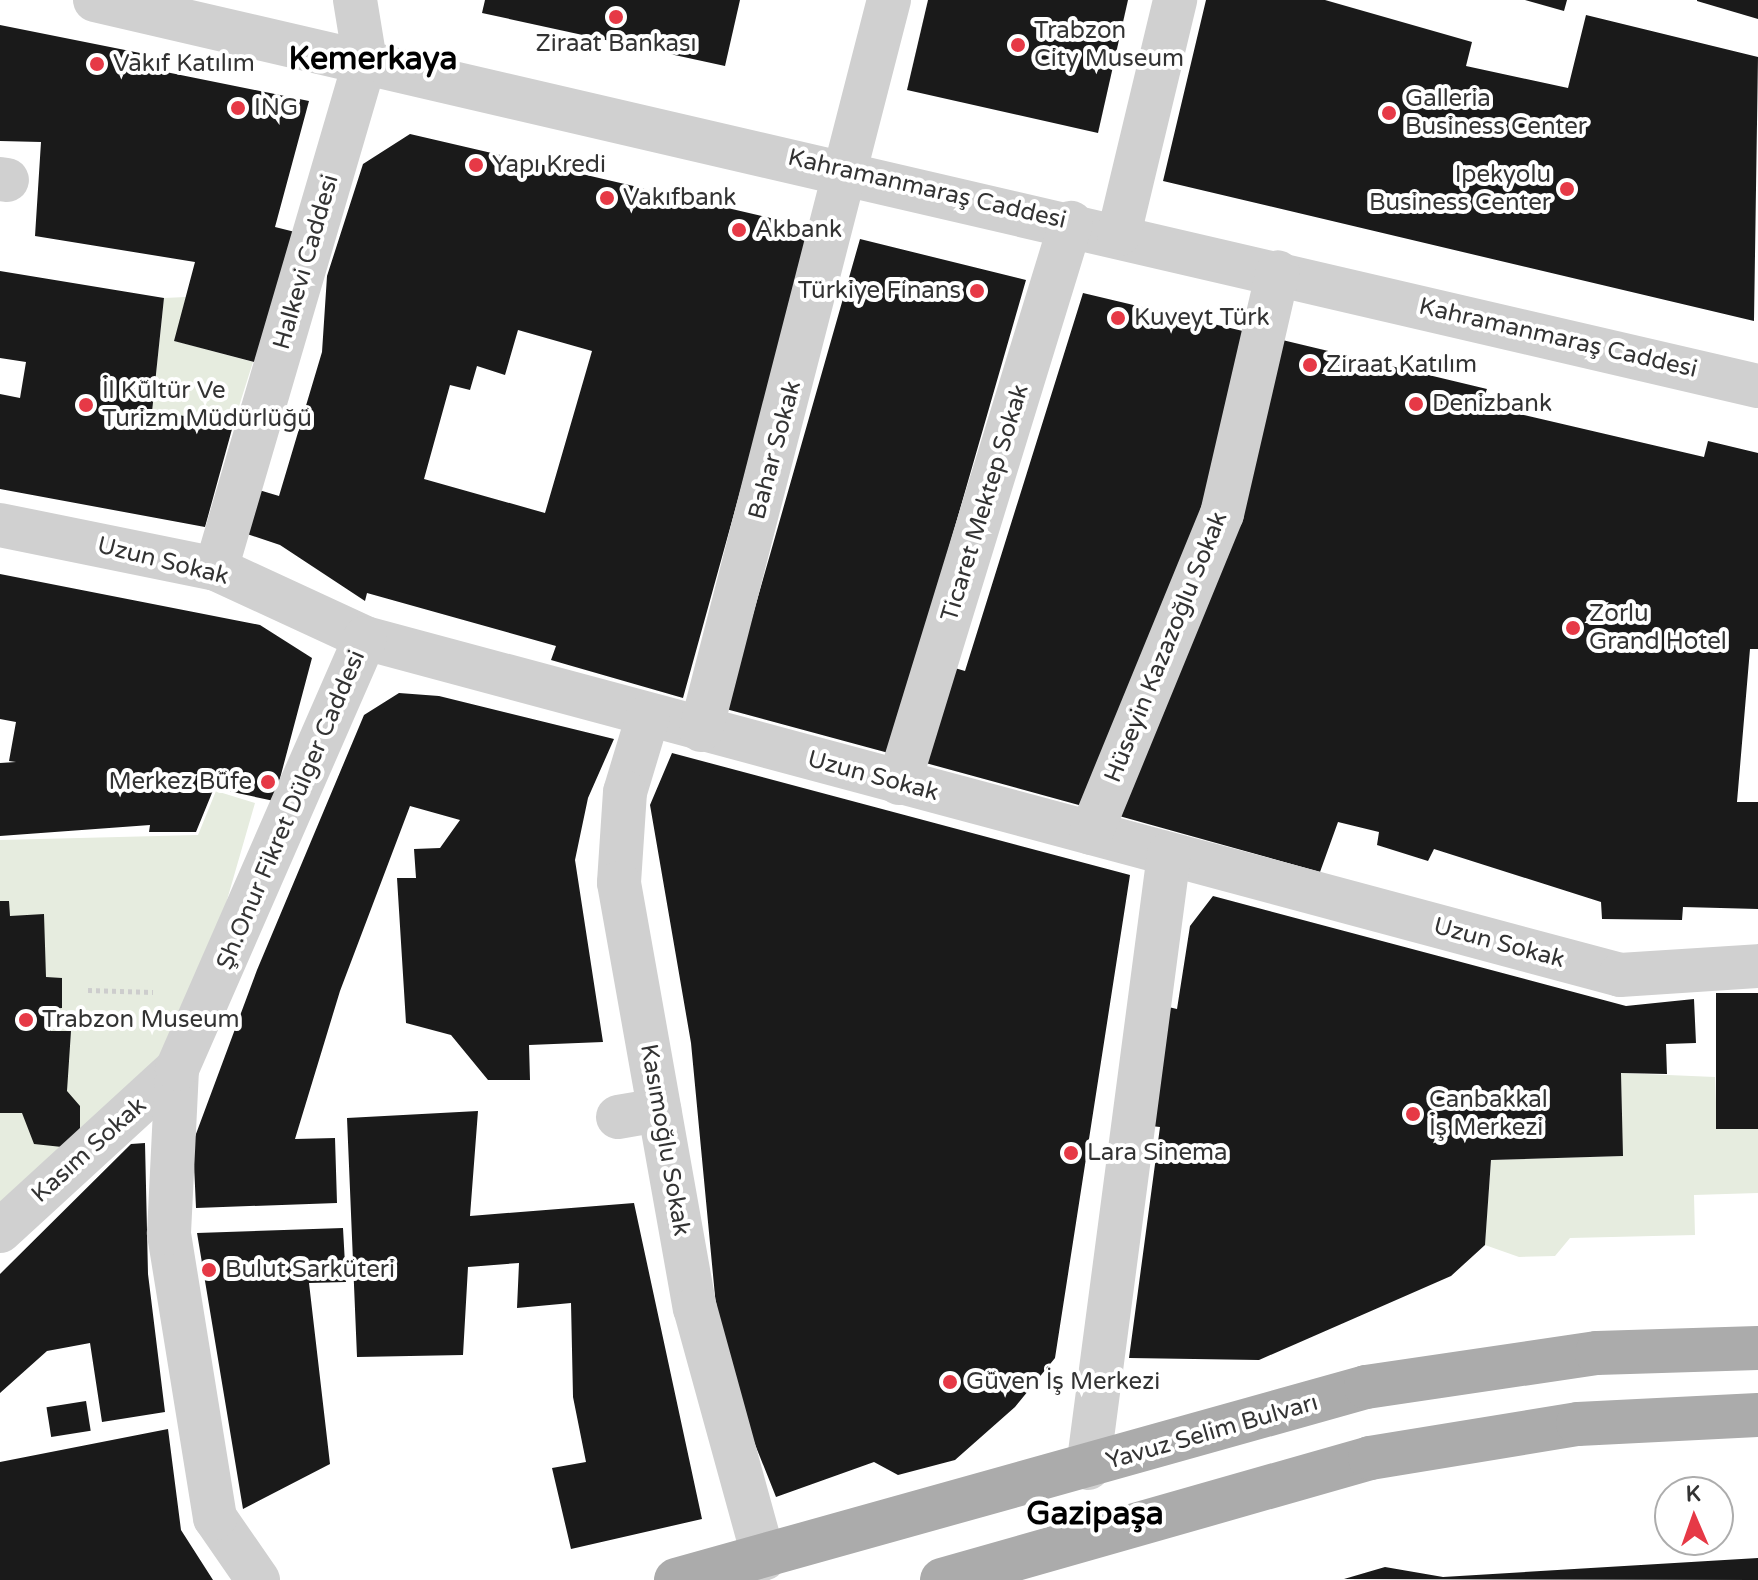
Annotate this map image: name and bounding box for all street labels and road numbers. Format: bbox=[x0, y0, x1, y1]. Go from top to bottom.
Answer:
street label: Kahramanmaraş Caddesi bbox=[785, 143, 1069, 235]
street label: Halkevi Caddesi bbox=[267, 171, 345, 353]
street label: Kahramanmaraş Caddesi bbox=[1416, 292, 1700, 384]
street label: Bahar Sokak bbox=[743, 377, 807, 523]
street label: Ticaret Mektep Sokak bbox=[935, 381, 1035, 625]
street label: Hüseyin Kazazoğlu Sokak bbox=[1098, 507, 1234, 787]
street label: Uzun Sokak bbox=[94, 531, 232, 591]
street label: Şh.Onur Fikret Dülger Caddesi bbox=[211, 646, 371, 974]
street label: Uzun Sokak bbox=[804, 745, 942, 807]
street label: Uzun Sokak bbox=[1430, 912, 1568, 974]
street label: Kasımoğlu Sokak bbox=[634, 1042, 696, 1238]
street label: Kasım Sokak bbox=[26, 1091, 152, 1209]
street label: Yavuz Selim Bulvarı bbox=[1103, 1388, 1321, 1476]

